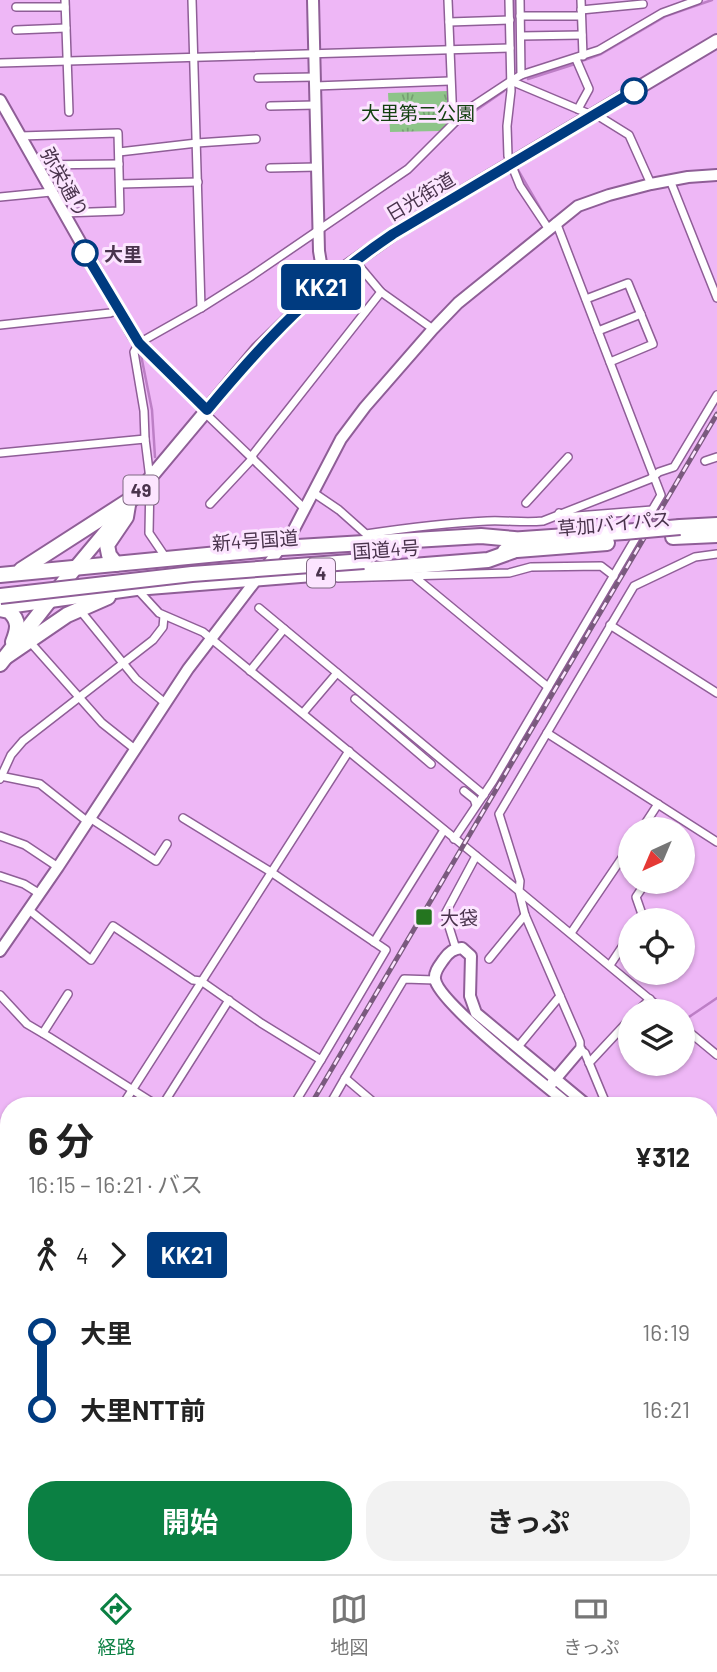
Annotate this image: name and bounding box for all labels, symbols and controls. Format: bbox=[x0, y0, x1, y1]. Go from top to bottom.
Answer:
unlabelled marker bbox=[621, 78, 647, 104]
park label: 大里第二公園 bbox=[361, 101, 475, 124]
street label: 弥栄通り bbox=[37, 143, 93, 221]
street label: 日光街道 bbox=[381, 167, 459, 225]
marker: 大里 bbox=[72, 240, 98, 266]
place label: 大里 bbox=[104, 242, 142, 265]
line badge: KK21 bbox=[272, 264, 370, 310]
text: KK21 bbox=[295, 272, 347, 301]
road number: 49 bbox=[124, 476, 158, 504]
street label: 草加バイパス bbox=[556, 507, 672, 539]
street label: 新4号国道 bbox=[211, 526, 299, 554]
street label: 国道4号 bbox=[352, 535, 420, 563]
road number: 4 bbox=[307, 558, 335, 588]
north arrow bbox=[618, 817, 695, 894]
map controls bbox=[618, 817, 695, 1076]
place label: 大袋 bbox=[440, 906, 478, 929]
marker: 大袋 bbox=[414, 907, 434, 927]
button: locate bbox=[618, 908, 695, 985]
button: layers bbox=[618, 999, 695, 1076]
text: 6 分 bbox=[28, 1117, 94, 1163]
text: ¥312 bbox=[634, 1141, 690, 1172]
text: 16:15 – 16:21 · バス bbox=[28, 1170, 203, 1198]
icon: walk bbox=[28, 1236, 66, 1274]
icon: forward bbox=[99, 1236, 137, 1274]
text: KK21 bbox=[161, 1240, 213, 1269]
text: 4 bbox=[76, 1241, 89, 1269]
text: 大里 bbox=[80, 1317, 132, 1348]
text: 16:19 bbox=[642, 1318, 690, 1346]
text: 大里NTT前 bbox=[80, 1394, 206, 1425]
text: 16:21 bbox=[642, 1395, 690, 1423]
button: 開始 bbox=[28, 1481, 352, 1561]
button: きっぷ bbox=[366, 1481, 690, 1561]
tab: 経路 bbox=[97, 1590, 135, 1659]
tab: 地図 bbox=[330, 1590, 368, 1659]
tab: きっぷ bbox=[563, 1590, 620, 1659]

